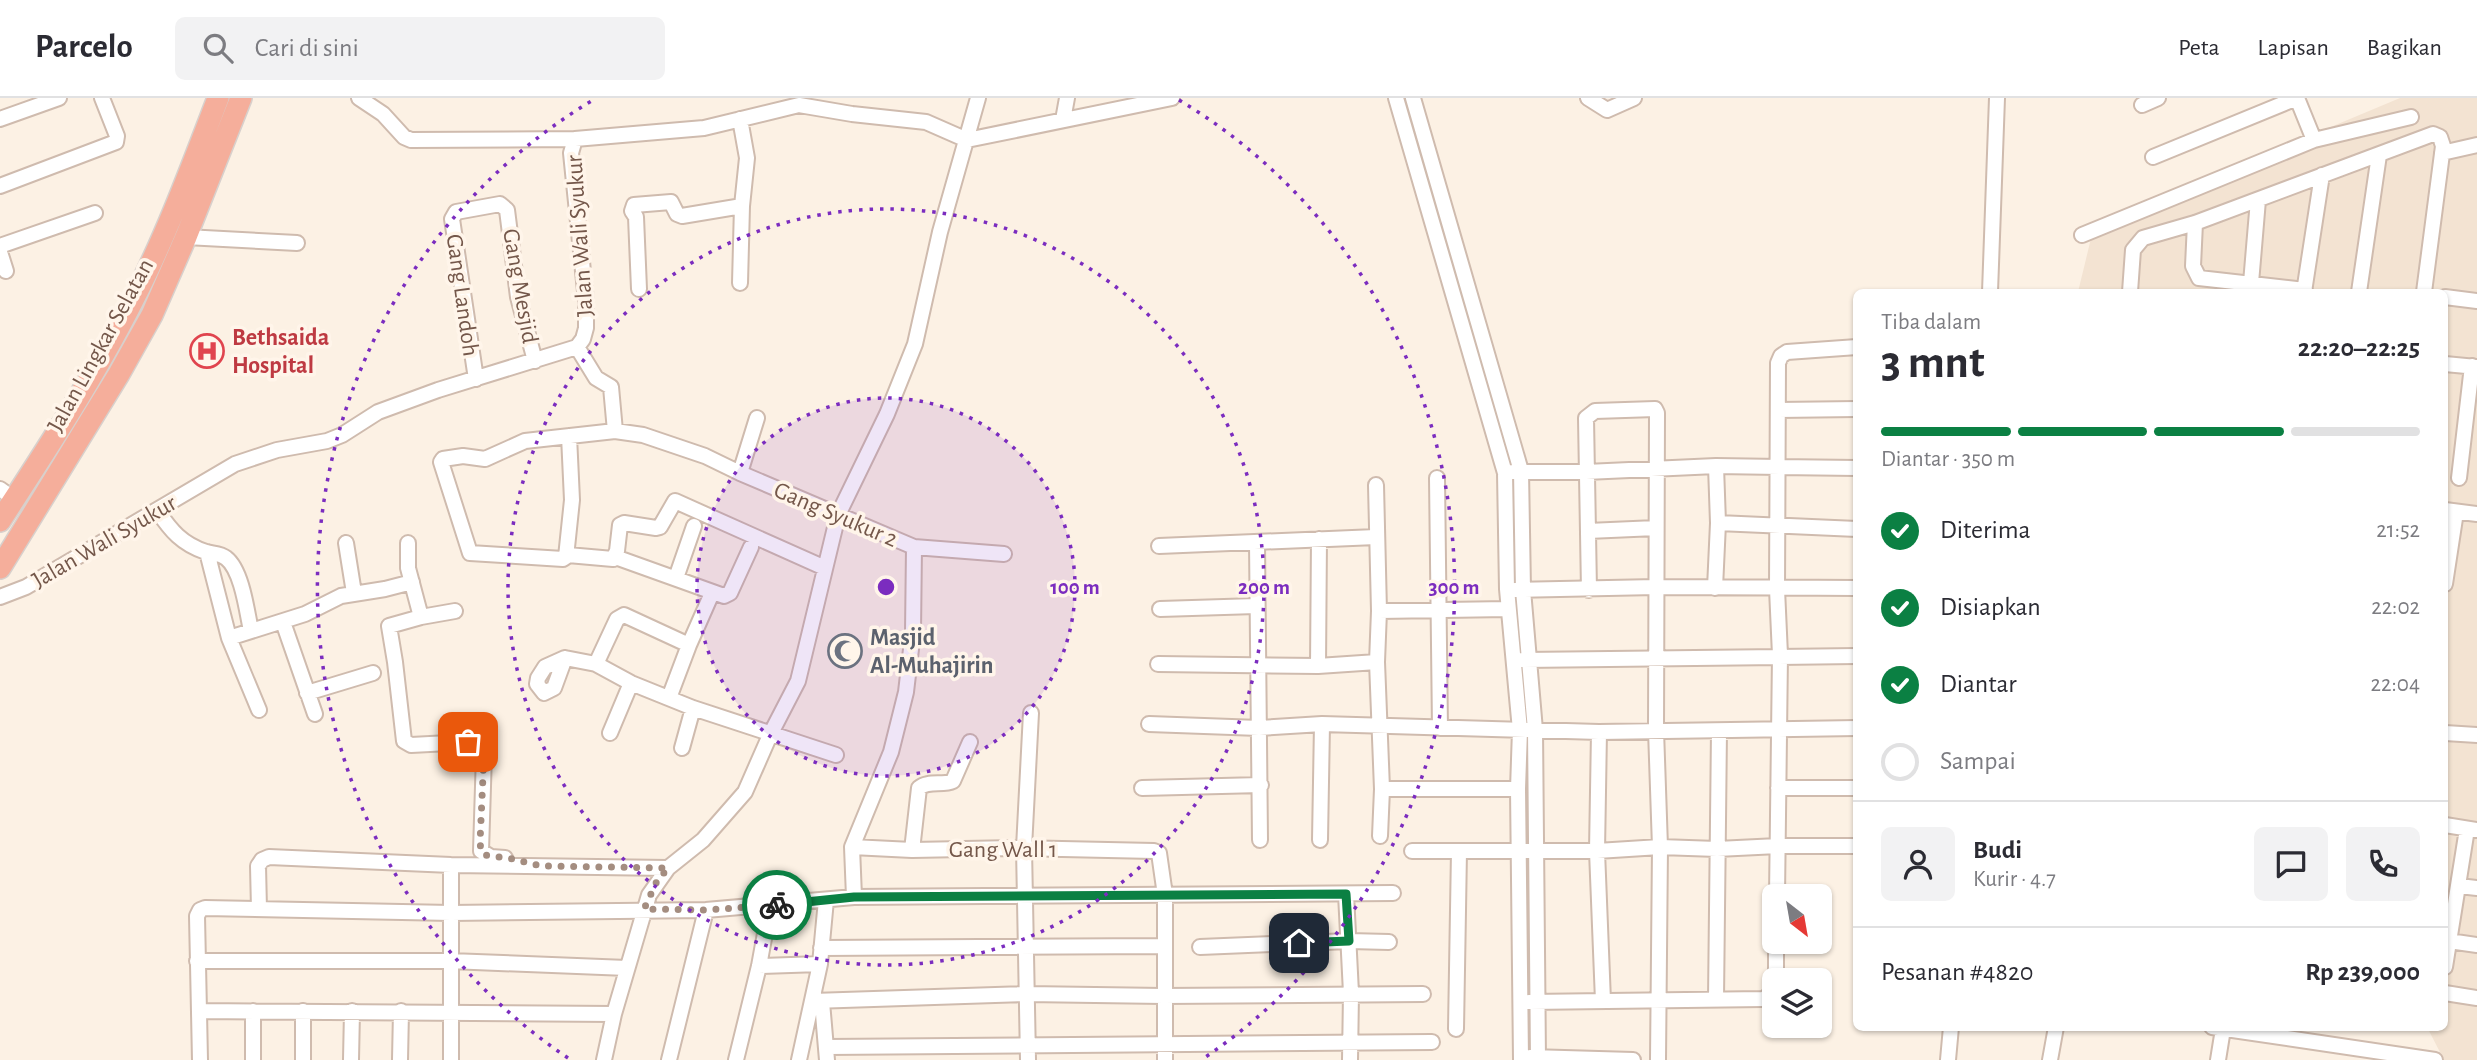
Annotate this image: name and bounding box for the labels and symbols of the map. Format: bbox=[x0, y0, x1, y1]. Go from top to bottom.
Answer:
street label: Jalan Wali Syukur bbox=[562, 154, 598, 318]
street label: Gang Mesjid bbox=[498, 227, 542, 345]
street label: Gang Landoh bbox=[442, 233, 482, 358]
street label: Jalan Lingkar Selatan bbox=[43, 255, 158, 436]
place label: Bethsaida Hospital bbox=[232, 326, 329, 378]
hospital icon: Bethsaida Hospital bbox=[188, 332, 226, 370]
street label: Gang Syukur 2 bbox=[770, 478, 901, 552]
street label: Jalan Wali Syukur bbox=[28, 491, 181, 593]
centre of rings bbox=[874, 575, 898, 599]
text: 100 m bbox=[1050, 577, 1100, 598]
text: 200 m bbox=[1238, 577, 1290, 598]
text: 300 m bbox=[1428, 577, 1480, 598]
place label: Masjid Al-Muhajirin bbox=[870, 626, 994, 678]
mosque icon: Masjid Al-Muhajirin bbox=[826, 632, 864, 670]
pin bbox=[438, 712, 498, 772]
street label: Gang Wall 1 bbox=[949, 838, 1057, 862]
courier bbox=[742, 870, 812, 940]
north arrow bbox=[1762, 884, 1832, 954]
pin bbox=[1269, 913, 1329, 973]

